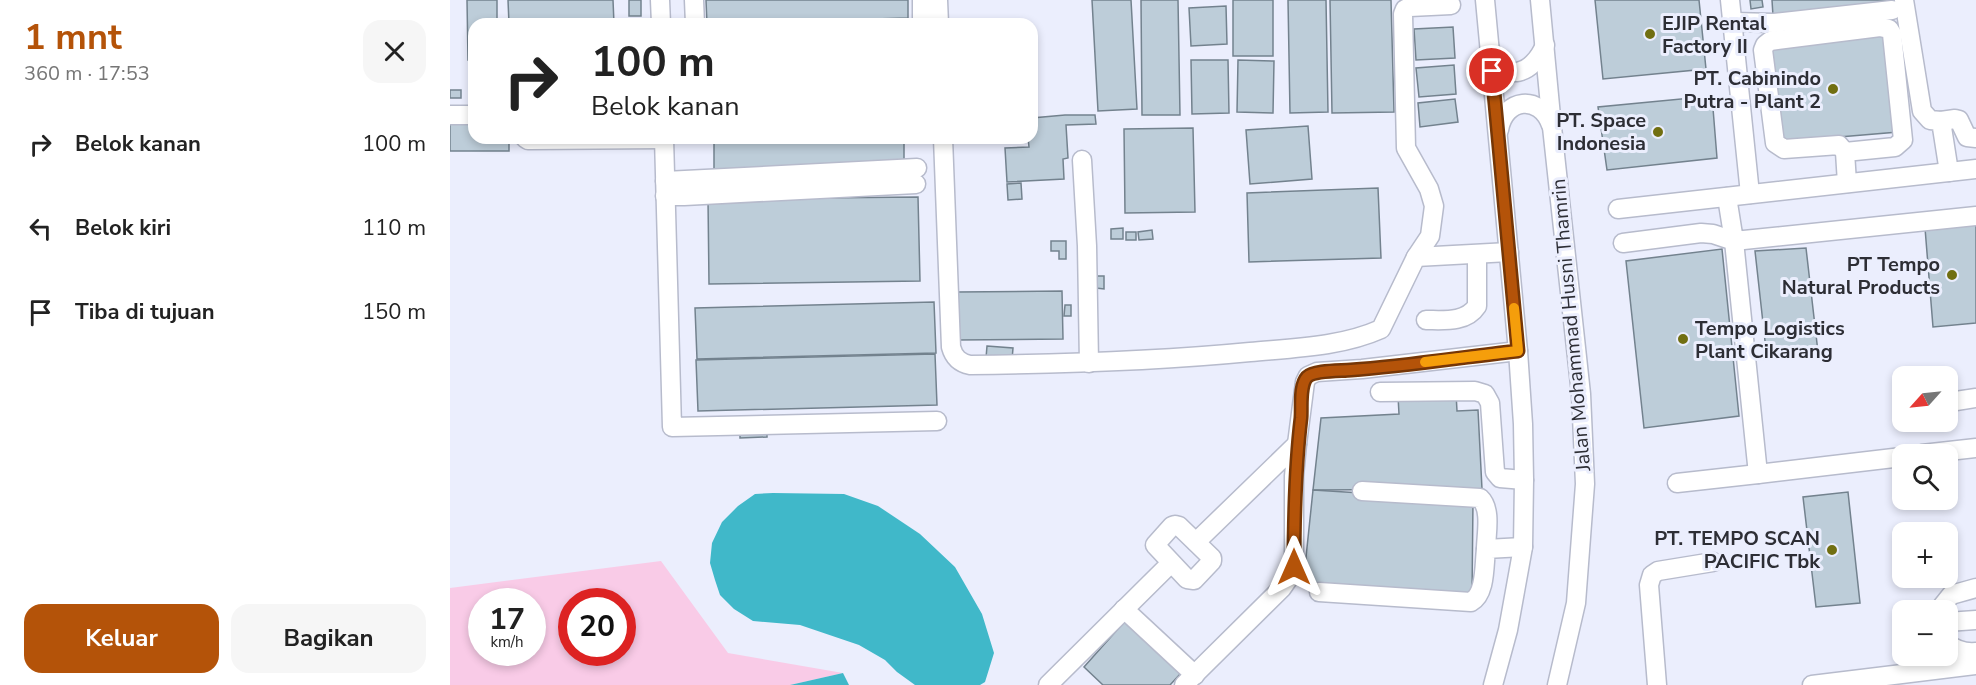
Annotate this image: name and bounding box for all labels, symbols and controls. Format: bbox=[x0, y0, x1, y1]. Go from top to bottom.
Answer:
place label: EJIP Rental Factory II bbox=[1662, 10, 1767, 60]
text: 1 mnt bbox=[24, 13, 122, 62]
button: close bbox=[363, 20, 426, 83]
marker: EJIP Rental Factory II bbox=[1643, 27, 1657, 41]
text: 100 m bbox=[591, 34, 715, 91]
icon: right bbox=[492, 42, 570, 120]
pin bbox=[1466, 45, 1517, 96]
icon: arrive bbox=[1475, 54, 1508, 87]
text: 360 m · 17:53 bbox=[24, 60, 150, 87]
place label: PT. Cabinindo Putra - Plant 2 bbox=[1684, 65, 1821, 115]
marker: PT. Cabinindo Putra - Plant 2 bbox=[1826, 82, 1840, 96]
text: Belok kanan bbox=[591, 88, 740, 125]
place label: PT. Space Indonesia bbox=[1556, 107, 1646, 157]
marker: PT. Space Indonesia bbox=[1651, 125, 1665, 139]
icon: right bbox=[24, 128, 57, 161]
text: Belok kanan bbox=[75, 129, 201, 159]
text: 100 m bbox=[362, 129, 426, 159]
street label: Jalan Mohammad Husni Thamrin bbox=[1545, 178, 1597, 473]
icon: left bbox=[24, 212, 57, 245]
text: Belok kiri bbox=[75, 213, 171, 243]
text: 110 m bbox=[362, 213, 426, 243]
place label: PT Tempo Natural Products bbox=[1782, 251, 1940, 301]
marker: PT Tempo Natural Products bbox=[1945, 268, 1959, 282]
icon: arrive bbox=[24, 296, 57, 329]
text: Tiba di tujuan bbox=[75, 297, 215, 327]
text: 150 m bbox=[362, 297, 426, 327]
place label: Tempo Logistics Plant Cikarang bbox=[1695, 315, 1845, 365]
marker: Tempo Logistics Plant Cikarang bbox=[1676, 332, 1690, 346]
north arrow bbox=[1892, 366, 1958, 432]
map controls bbox=[1892, 366, 1958, 666]
button: search bbox=[1892, 444, 1958, 510]
button: + bbox=[1892, 522, 1958, 588]
place label: PT. TEMPO SCAN PACIFIC Tbk bbox=[1654, 525, 1821, 575]
position arrow bbox=[1262, 535, 1326, 599]
marker: PT. TEMPO SCAN PACIFIC Tbk bbox=[1825, 543, 1839, 557]
speed limit sign: 20 bbox=[558, 588, 636, 666]
text: 17 bbox=[489, 599, 525, 640]
button: − bbox=[1892, 600, 1958, 666]
button: Keluar bbox=[24, 604, 219, 673]
button: Bagikan bbox=[231, 604, 426, 673]
text: km/h bbox=[490, 632, 524, 652]

